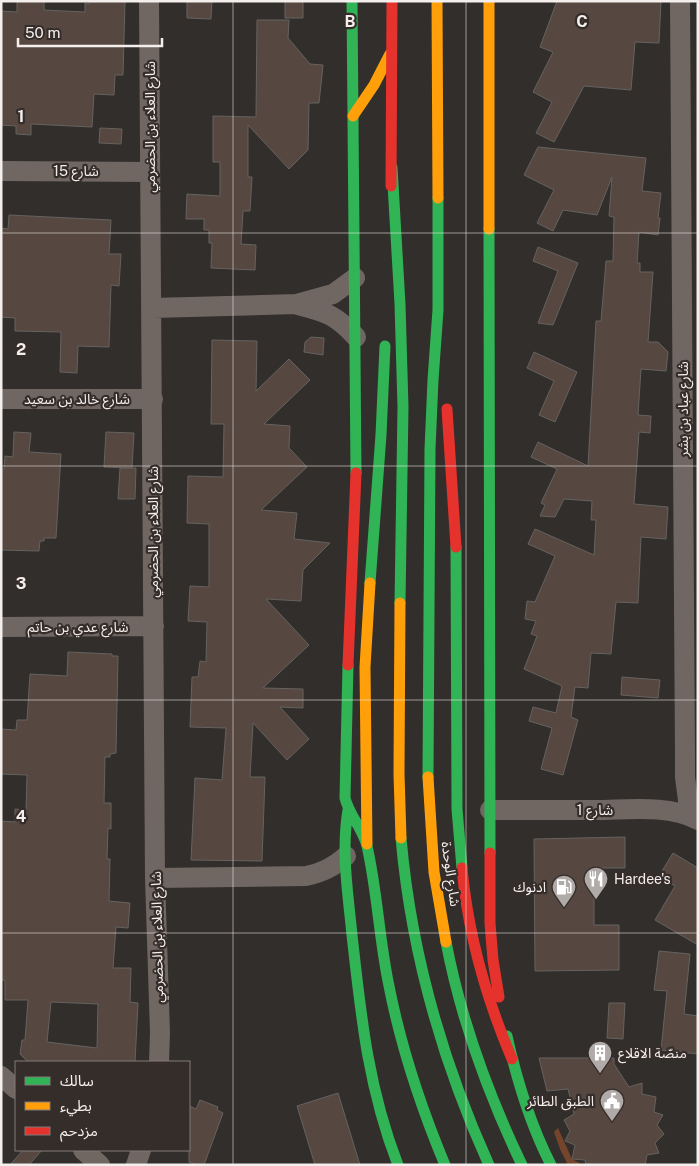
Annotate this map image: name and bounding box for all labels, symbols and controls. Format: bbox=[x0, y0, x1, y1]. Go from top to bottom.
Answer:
text: B bbox=[345, 12, 356, 31]
text: C bbox=[576, 12, 588, 31]
scale bar bbox=[18, 15, 161, 47]
text: 50 m bbox=[25, 24, 60, 41]
street label: شارع العلاء بن الحضرمي bbox=[142, 61, 161, 193]
text: 1 bbox=[18, 107, 24, 126]
street label: شارع 15 bbox=[53, 163, 99, 182]
text: 2 bbox=[16, 340, 26, 359]
street label: شارع عباد بن بشر bbox=[675, 361, 694, 458]
street label: شارع خالد بن سعيد bbox=[24, 391, 130, 410]
street label: شارع العلاء بن الحضرمي bbox=[145, 466, 164, 598]
text: 3 bbox=[16, 574, 26, 593]
street label: شارع عدي بن حاتم bbox=[28, 619, 129, 638]
street label: شارع 1 bbox=[577, 802, 613, 821]
text: 4 bbox=[16, 807, 27, 826]
street label: شارع الوحدة bbox=[436, 840, 463, 908]
restaurant icon: Hardee's bbox=[583, 866, 609, 900]
street label: شارع العلاء بن الحضرمي bbox=[148, 871, 169, 1003]
place label: Hardee's bbox=[614, 871, 671, 887]
fuel station icon: ادنوك bbox=[551, 874, 577, 908]
place label: ادنوك bbox=[513, 879, 546, 896]
building icon: منصّة الاقلاع bbox=[587, 1040, 613, 1074]
place label: منصّة الاقلاع bbox=[618, 1045, 687, 1064]
legend bbox=[15, 1061, 190, 1151]
text: سالك bbox=[60, 1072, 94, 1089]
public building icon: الطبق الطائر bbox=[599, 1088, 625, 1122]
place label: الطبق الطائر bbox=[526, 1093, 594, 1111]
text: بطيء bbox=[60, 1097, 92, 1117]
text: مزدحم bbox=[60, 1122, 98, 1142]

